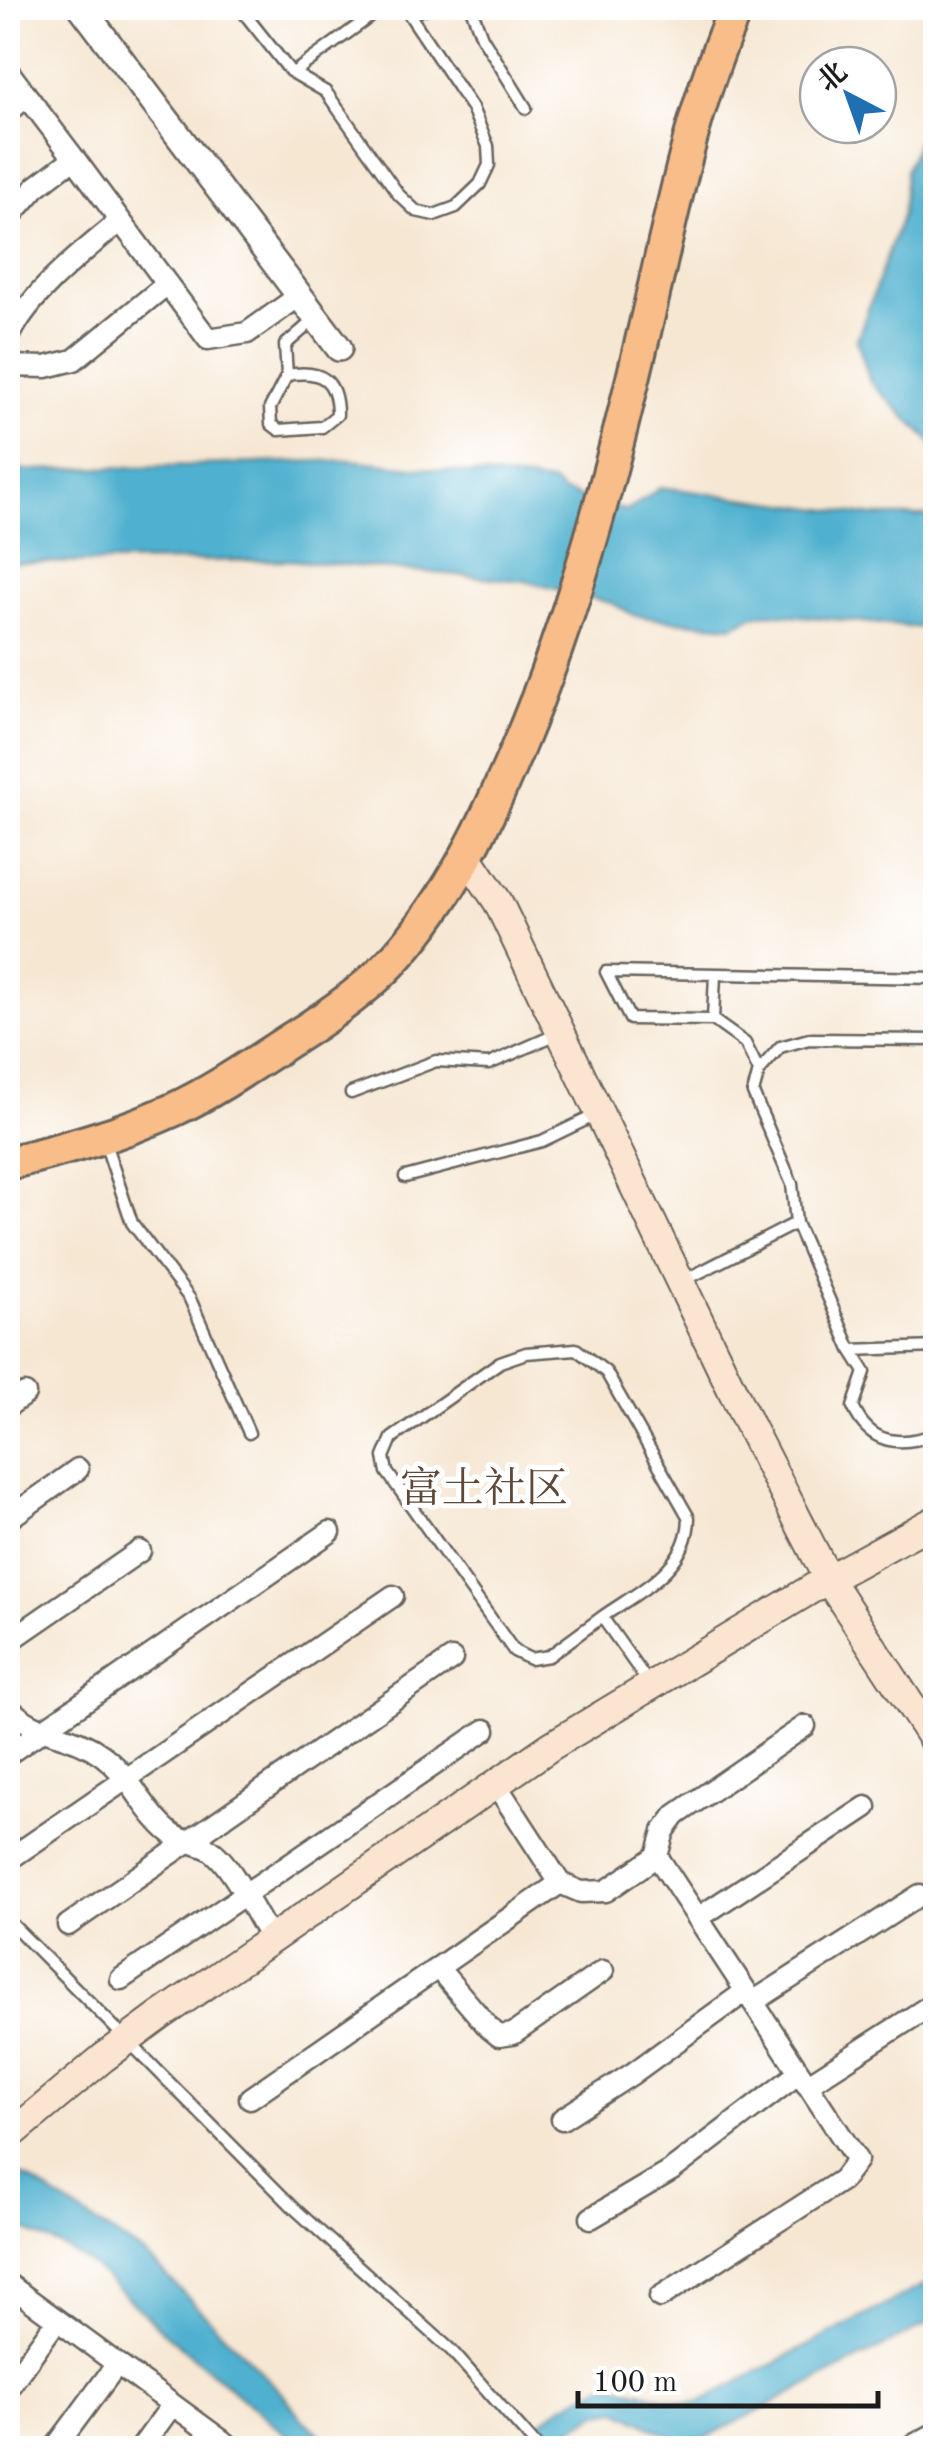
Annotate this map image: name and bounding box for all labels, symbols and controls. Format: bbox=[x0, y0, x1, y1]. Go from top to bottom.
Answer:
north arrow bbox=[798, 45, 898, 145]
text: 北 bbox=[812, 56, 853, 98]
district label: 富土社区 bbox=[400, 1466, 568, 1512]
scale bar bbox=[578, 2346, 878, 2408]
text: 100 m bbox=[593, 2368, 677, 2398]

